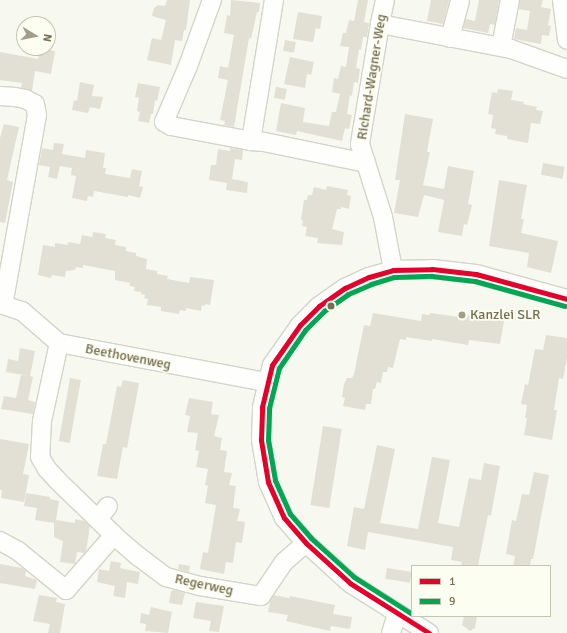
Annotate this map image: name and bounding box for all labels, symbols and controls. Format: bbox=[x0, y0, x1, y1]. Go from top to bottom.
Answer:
street label: Richard-Wagner-Weg bbox=[354, 13, 390, 141]
north arrow bbox=[16, 16, 56, 56]
text: N bbox=[40, 33, 54, 43]
unlabelled marker bbox=[326, 301, 336, 311]
place label: Kanzlei SLR bbox=[470, 307, 541, 323]
marker: Kanzlei SLR bbox=[457, 310, 467, 320]
street label: Beethovenweg bbox=[84, 340, 172, 374]
legend bbox=[411, 565, 551, 617]
street label: Regerweg bbox=[173, 571, 235, 599]
text: 1 bbox=[449, 574, 455, 589]
text: 9 bbox=[449, 594, 455, 609]

